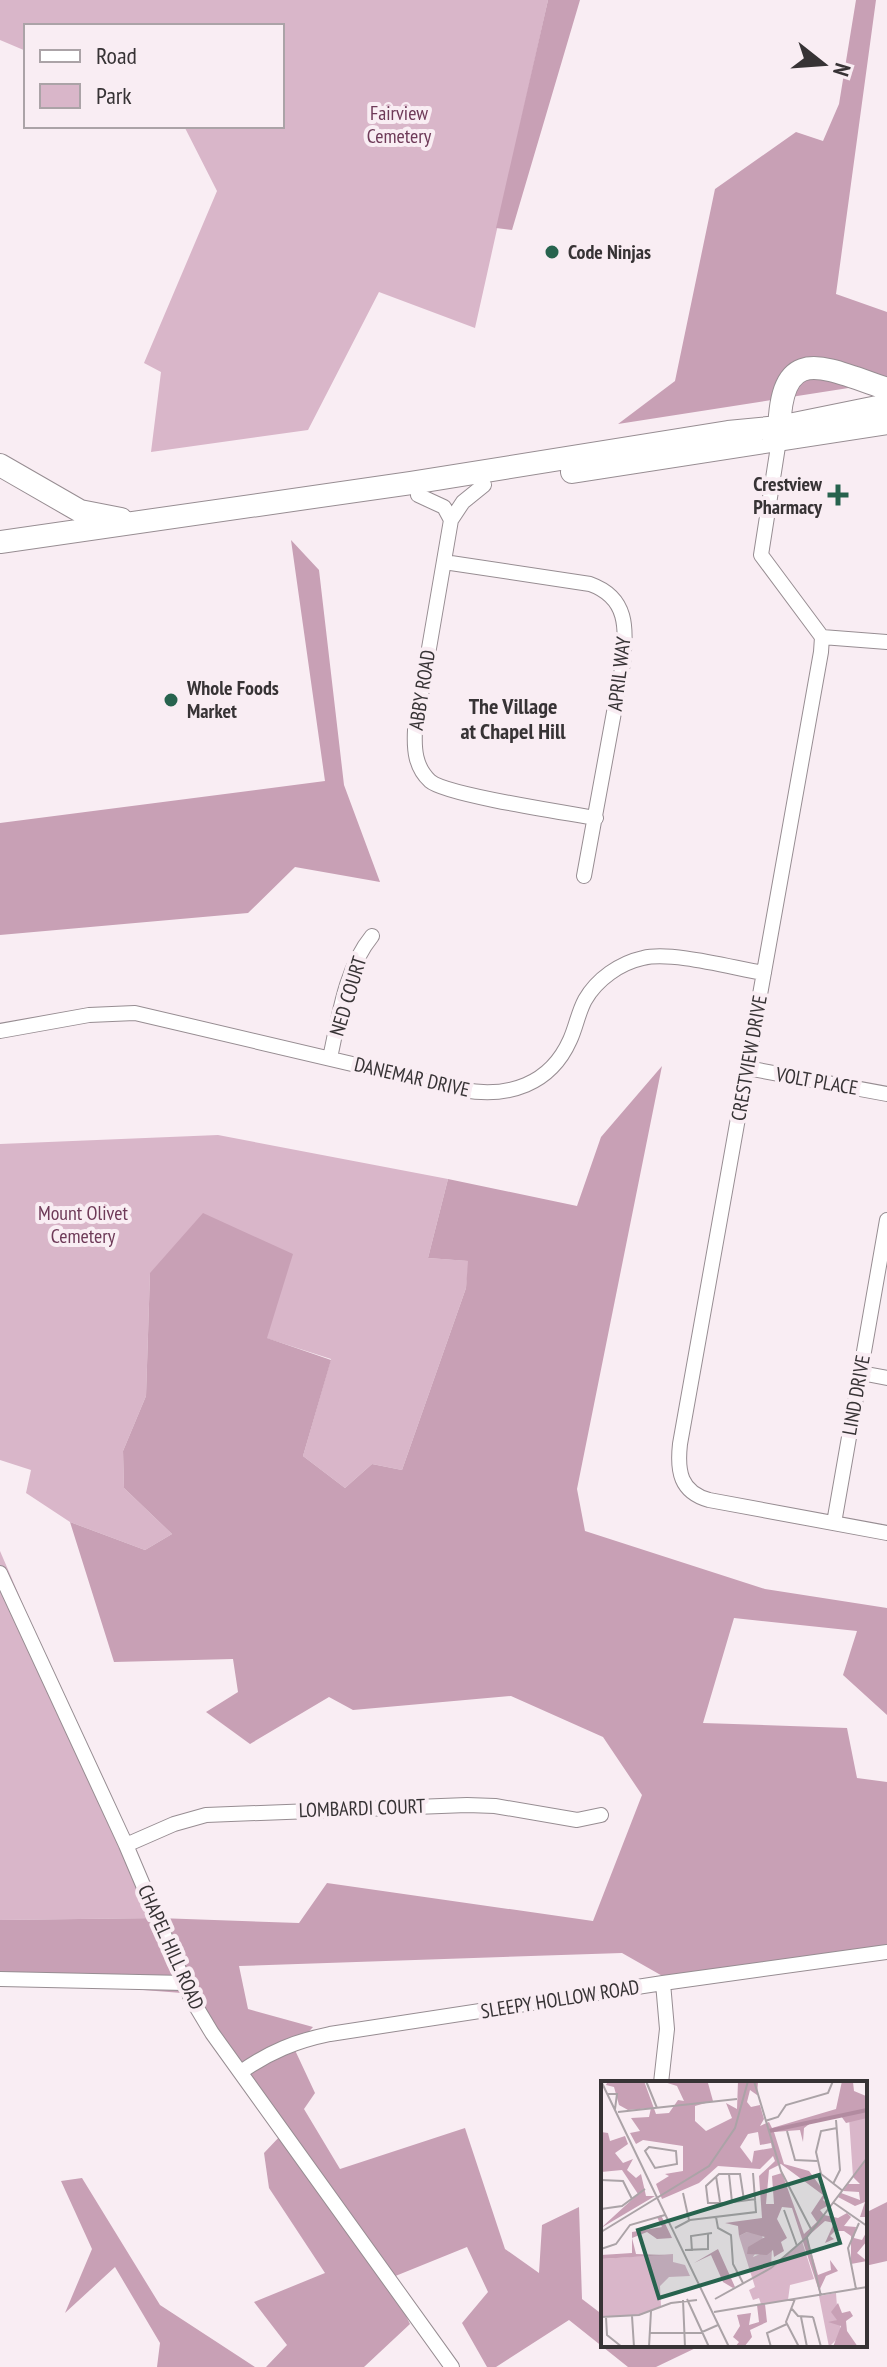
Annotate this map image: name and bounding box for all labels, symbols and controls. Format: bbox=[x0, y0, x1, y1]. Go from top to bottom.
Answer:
legend bbox=[24, 24, 284, 128]
north arrow bbox=[783, 24, 863, 104]
text: Road bbox=[96, 40, 137, 71]
text: N bbox=[827, 60, 857, 80]
text: Park bbox=[96, 80, 132, 111]
park label: Fairview Cemetery bbox=[367, 100, 432, 149]
place label: Code Ninjas bbox=[568, 239, 651, 265]
marker: Code Ninjas bbox=[543, 243, 561, 261]
place label: Crestview Pharmacy bbox=[753, 471, 823, 520]
marker: Crestview Pharmacy bbox=[829, 486, 847, 504]
street label: APRIL WAY bbox=[602, 635, 636, 713]
street label: ABBY ROAD bbox=[403, 648, 441, 732]
place label: Whole Foods Market bbox=[186, 675, 279, 724]
marker: Whole Foods Market bbox=[162, 691, 180, 709]
district label: The Village at Chapel Hill bbox=[460, 692, 566, 745]
street label: NED COURT bbox=[324, 953, 372, 1039]
street label: CRESTVIEW DRIVE bbox=[725, 993, 773, 1123]
street label: DANEMAR DRIVE bbox=[352, 1051, 472, 1103]
street label: VOLT PLACE bbox=[773, 1061, 860, 1101]
park label: Mount Olivet Cemetery bbox=[38, 1200, 129, 1249]
street label: LIND DRIVE bbox=[836, 1353, 876, 1437]
street label: LOMBARDI COURT bbox=[298, 1793, 426, 1823]
street label: CHAPEL HILL ROAD bbox=[132, 1881, 210, 2013]
street label: SLEEPY HOLLOW ROAD bbox=[479, 1974, 641, 2024]
inset map bbox=[601, 2081, 867, 2347]

